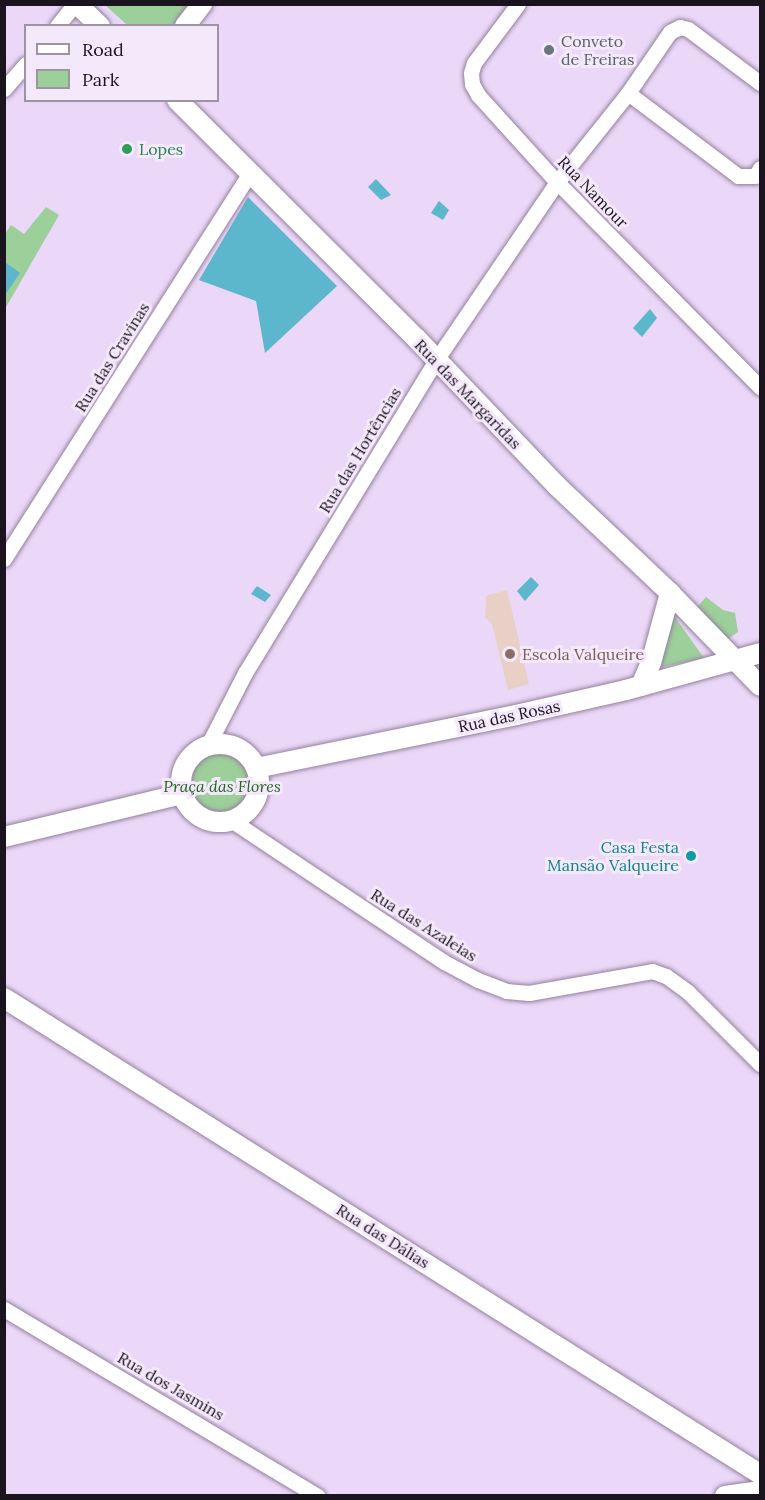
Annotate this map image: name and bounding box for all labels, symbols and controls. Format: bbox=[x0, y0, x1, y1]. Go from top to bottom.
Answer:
legend bbox=[24, 24, 219, 102]
place label: Conveto de Freiras bbox=[561, 31, 635, 69]
text: Road bbox=[82, 38, 124, 61]
marker: Conveto de Freiras bbox=[542, 43, 556, 57]
text: Park bbox=[82, 68, 119, 91]
place label: Lopes bbox=[139, 139, 183, 159]
marker: Lopes bbox=[120, 142, 134, 156]
street label: Rua Namour bbox=[554, 152, 632, 232]
street label: Rua das Cravinas bbox=[71, 299, 153, 415]
street label: Rua das Margaridas bbox=[411, 335, 525, 453]
street label: Rua das Hortências bbox=[315, 384, 405, 516]
place label: Escola Valqueire bbox=[522, 644, 644, 664]
marker: Escola Valqueire bbox=[503, 647, 517, 661]
street label: Rua das Rosas bbox=[456, 696, 562, 736]
park label: Praça das Flores bbox=[163, 776, 281, 796]
place label: Casa Festa Mansão Valqueire bbox=[547, 837, 679, 875]
marker: Casa Festa Mansão Valqueire bbox=[684, 849, 698, 863]
street label: Rua das Azaleias bbox=[367, 885, 481, 965]
street label: Rua das Dálias bbox=[333, 1200, 433, 1272]
street label: Rua dos Jasmins bbox=[114, 1348, 228, 1424]

